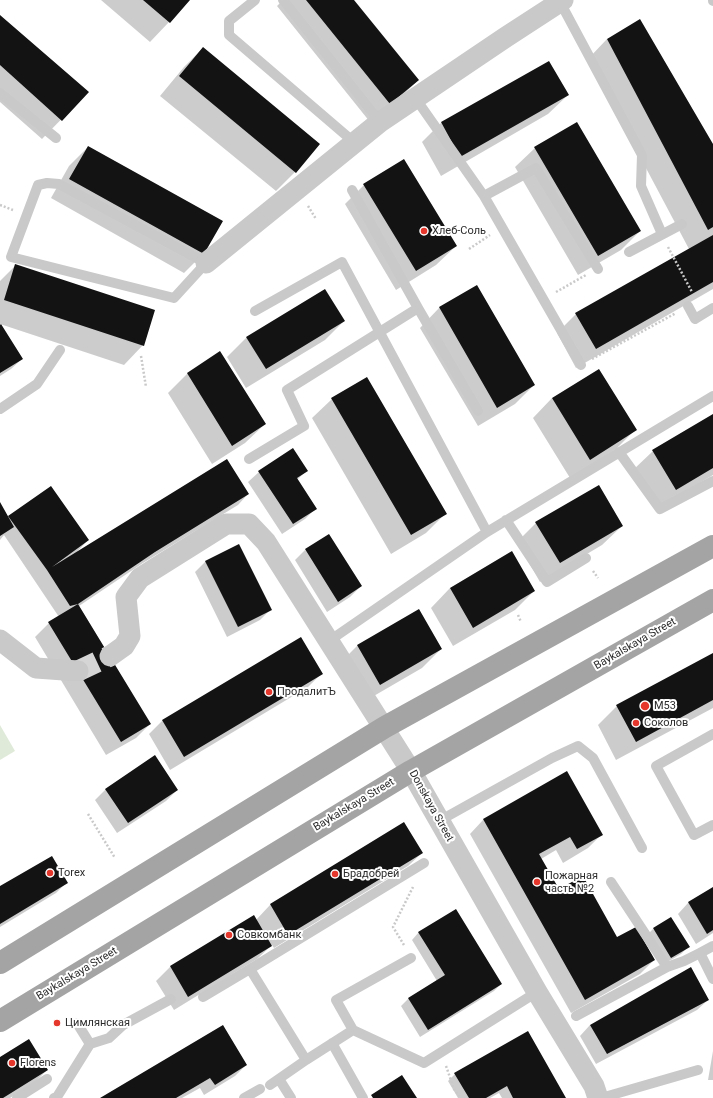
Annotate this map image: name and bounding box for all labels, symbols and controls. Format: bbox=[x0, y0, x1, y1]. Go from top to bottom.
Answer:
place label: Хлеб-Соль bbox=[432, 224, 486, 238]
marker: Хлеб-Соль bbox=[419, 226, 429, 236]
street label: Baykalskaya Street bbox=[592, 615, 678, 673]
place label: ПродалитЪ bbox=[277, 685, 336, 699]
marker: ПродалитЪ bbox=[264, 687, 274, 697]
place label: М53 bbox=[654, 699, 676, 713]
marker: М53 bbox=[639, 700, 651, 712]
place label: Соколов bbox=[644, 716, 688, 730]
marker: Соколов bbox=[631, 718, 641, 728]
street label: Donskaya Street bbox=[406, 768, 456, 844]
street label: Baykalskaya Street bbox=[311, 776, 397, 834]
place label: Torex bbox=[58, 866, 85, 880]
place label: Брадобрей bbox=[343, 867, 399, 881]
marker: Torex bbox=[45, 868, 55, 878]
marker: Брадобрей bbox=[330, 869, 340, 879]
place label: Пожарная часть №2 bbox=[545, 869, 598, 895]
marker: Пожарная часть №2 bbox=[532, 877, 542, 887]
place label: Совкомбанк bbox=[237, 928, 301, 942]
marker: Совкомбанк bbox=[224, 930, 234, 940]
street label: Baykalskaya Street bbox=[34, 945, 120, 1003]
place label: Цимлянская bbox=[65, 1016, 130, 1030]
marker: Цимлянская bbox=[52, 1018, 62, 1028]
place label: Florens bbox=[20, 1056, 56, 1070]
marker: Florens bbox=[7, 1058, 17, 1068]

